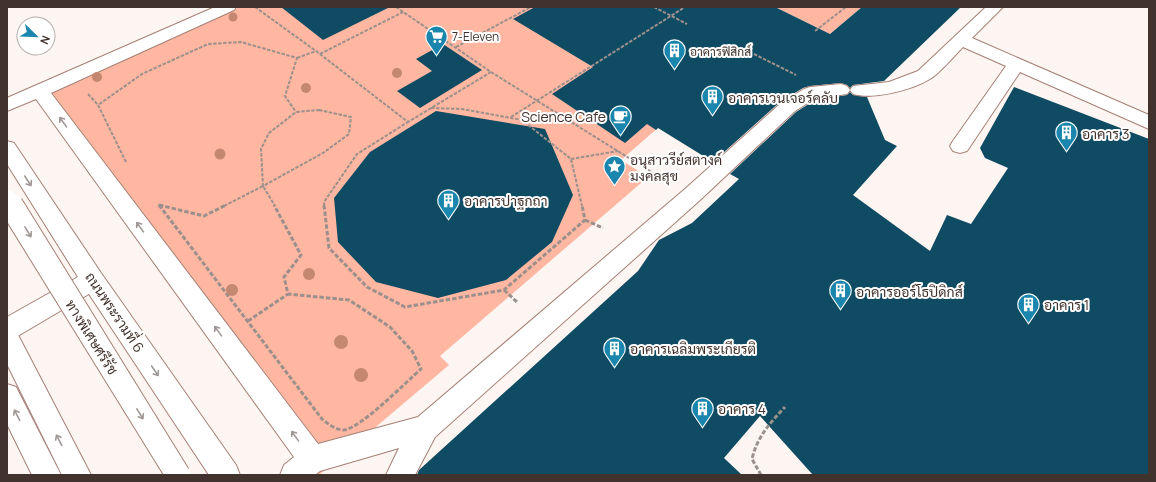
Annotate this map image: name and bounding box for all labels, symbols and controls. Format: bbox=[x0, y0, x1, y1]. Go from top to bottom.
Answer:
north arrow bbox=[16, 16, 56, 56]
supermarket icon: 7-Eleven bbox=[423, 23, 449, 56]
place label: 7-Eleven bbox=[452, 28, 499, 45]
text: N bbox=[37, 34, 54, 47]
building icon: อาคารฟิสิกส์ bbox=[661, 38, 687, 71]
place label: อาคารฟิสิกส์ bbox=[690, 43, 751, 60]
building icon: อาคารเวนเจอร์คลับ bbox=[699, 84, 725, 117]
place label: อาคารเวนเจอร์คลับ bbox=[728, 88, 838, 107]
cafe icon: Science Cafe bbox=[608, 103, 634, 136]
place label: Science Cafe bbox=[521, 107, 606, 126]
one-way arrow bbox=[59, 117, 67, 128]
building icon: อาคาร 3 bbox=[1053, 120, 1079, 153]
place label: อาคาร 3 bbox=[1082, 124, 1130, 143]
place label: อนุสาวรีย์สตางค์ มงคลสุข bbox=[630, 150, 722, 186]
place icon: อนุสาวรีย์สตางค์ มงคลสุข bbox=[601, 154, 627, 187]
one-way arrow bbox=[25, 175, 33, 187]
building icon: อาคารปาฐกถา bbox=[436, 187, 462, 220]
place label: อาคารปาฐกถา bbox=[464, 191, 548, 210]
one-way arrow bbox=[136, 221, 145, 232]
one-way arrow bbox=[24, 226, 32, 238]
street label: ถนนพระรามที่ 6 bbox=[81, 267, 151, 356]
building icon: อาคารออร์โธปิดิกส์ bbox=[828, 278, 854, 311]
place label: อาคารออร์โธปิดิกส์ bbox=[856, 282, 963, 301]
building icon: อาคาร 1 bbox=[1015, 291, 1041, 324]
place label: อาคาร 1 bbox=[1044, 295, 1089, 314]
street label: ทางพิเศษศรีรัช bbox=[61, 296, 123, 378]
one-way arrow bbox=[213, 326, 222, 337]
building icon: อาคารเฉลิมพระเกียรติ bbox=[601, 335, 627, 368]
place label: อาคารเฉลิมพระเกียรติ bbox=[630, 339, 756, 358]
one-way arrow bbox=[151, 365, 159, 376]
building icon: อาคาร 4 bbox=[690, 395, 716, 428]
place label: อาคาร 4 bbox=[718, 399, 766, 418]
one-way arrow bbox=[136, 408, 144, 419]
one-way arrow bbox=[13, 410, 20, 422]
one-way arrow bbox=[291, 431, 299, 442]
one-way arrow bbox=[55, 435, 62, 447]

